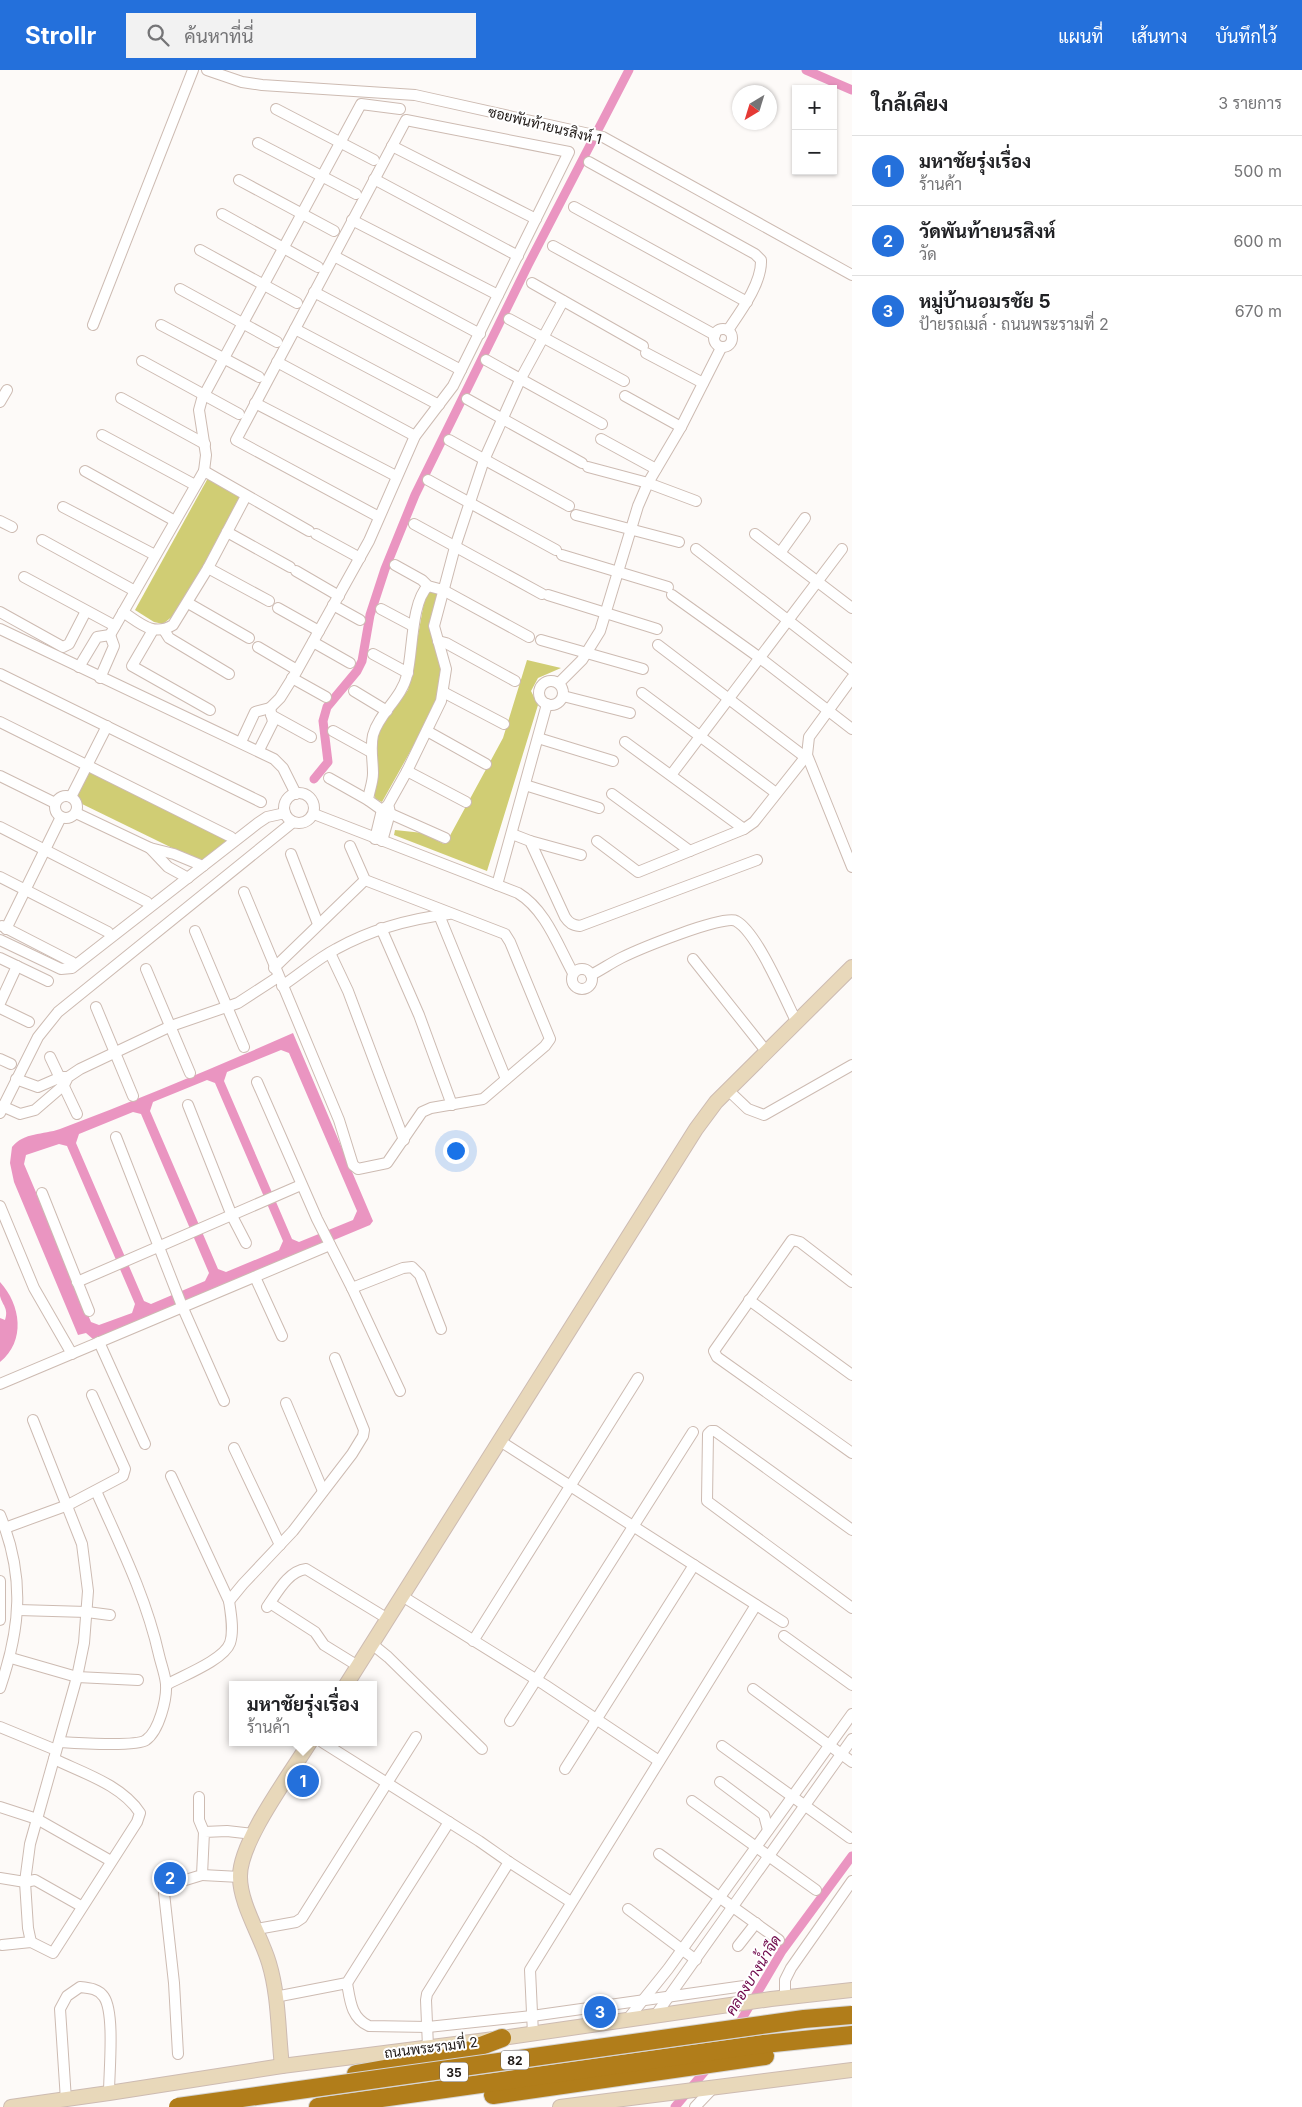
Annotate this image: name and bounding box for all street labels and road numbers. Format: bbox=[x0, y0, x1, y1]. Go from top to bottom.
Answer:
street label: ซอยพันท้ายนรสิงห์ 1 bbox=[486, 103, 604, 147]
street label: ถนนพระรามที่ 2 bbox=[383, 2030, 479, 2061]
road number: 82 bbox=[501, 2050, 529, 2070]
road number: 35 bbox=[440, 2062, 468, 2081]

